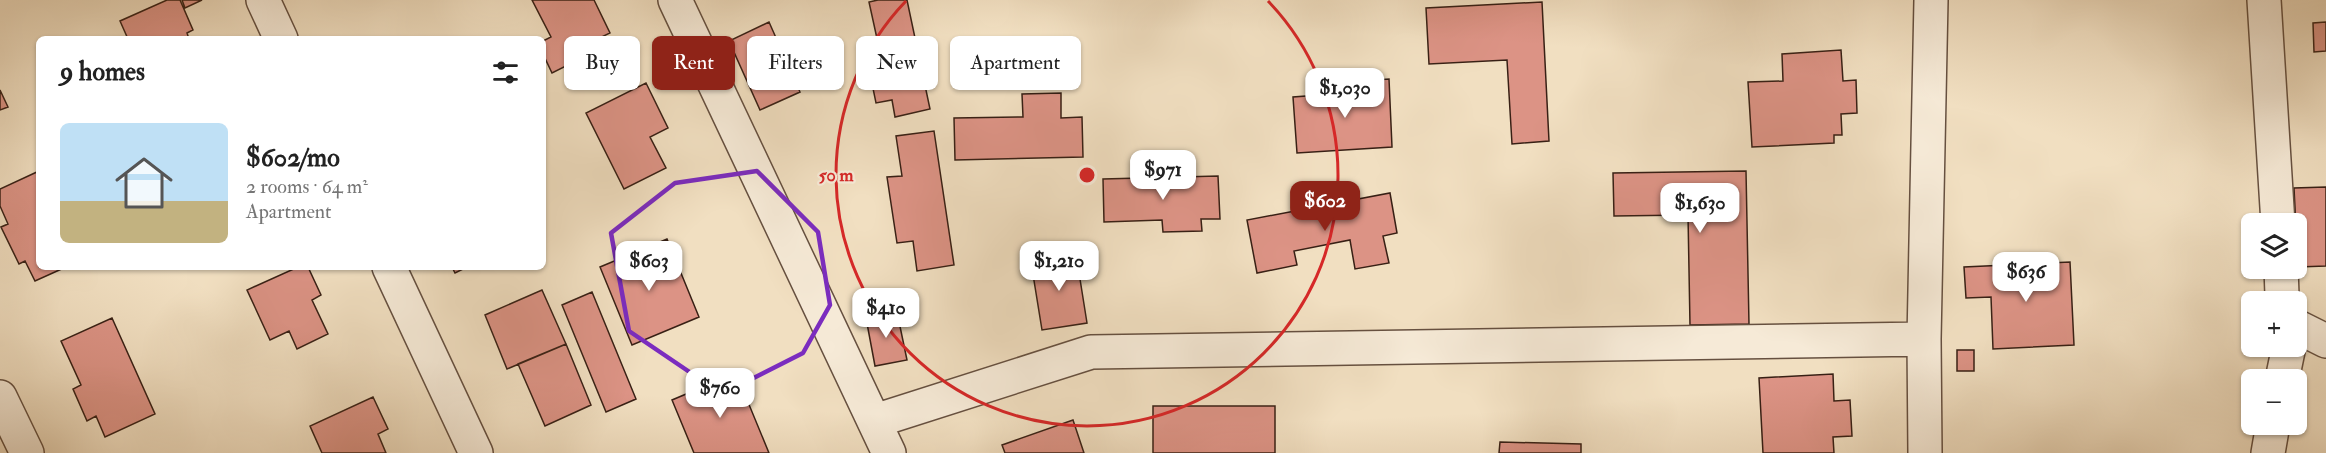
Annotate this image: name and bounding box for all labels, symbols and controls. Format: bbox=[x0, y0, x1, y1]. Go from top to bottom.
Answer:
chip: Buy bbox=[564, 36, 640, 90]
chip: Rent bbox=[652, 36, 735, 90]
chip: Filters bbox=[747, 36, 844, 90]
chip: New bbox=[856, 36, 938, 90]
chip: Apartment bbox=[950, 36, 1081, 90]
text: 9 homes bbox=[60, 56, 145, 88]
icon: filters bbox=[489, 56, 522, 89]
pin: $1,030 bbox=[1296, 68, 1394, 119]
text: $1,030 bbox=[1319, 75, 1371, 100]
text: $602/mo bbox=[246, 142, 340, 174]
icon: home bbox=[108, 147, 180, 219]
pin: $971 bbox=[1127, 150, 1199, 201]
text: $971 bbox=[1144, 157, 1182, 182]
text: 50 m bbox=[819, 164, 854, 187]
centre of rings bbox=[1077, 165, 1097, 185]
text: 2 rooms · 64 m² bbox=[246, 174, 368, 199]
pin: $602 bbox=[1289, 181, 1361, 232]
pin: $1,630 bbox=[1651, 183, 1749, 234]
text: $602 bbox=[1304, 188, 1346, 213]
text: $1,630 bbox=[1674, 190, 1726, 215]
text: Apartment bbox=[246, 199, 331, 224]
map controls bbox=[2241, 213, 2307, 435]
button: layers bbox=[2241, 213, 2307, 279]
pin: $603 bbox=[613, 241, 685, 292]
pin: $1,210 bbox=[1010, 241, 1108, 292]
text: $603 bbox=[629, 248, 669, 273]
text: $1,210 bbox=[1034, 248, 1084, 273]
pin: $636 bbox=[1990, 252, 2062, 303]
text: $636 bbox=[2006, 259, 2046, 284]
pin: $410 bbox=[850, 288, 922, 339]
button: + bbox=[2241, 291, 2307, 357]
text: $410 bbox=[866, 295, 906, 320]
pin: $760 bbox=[684, 368, 756, 419]
button: − bbox=[2241, 369, 2307, 435]
text: $760 bbox=[700, 375, 740, 400]

